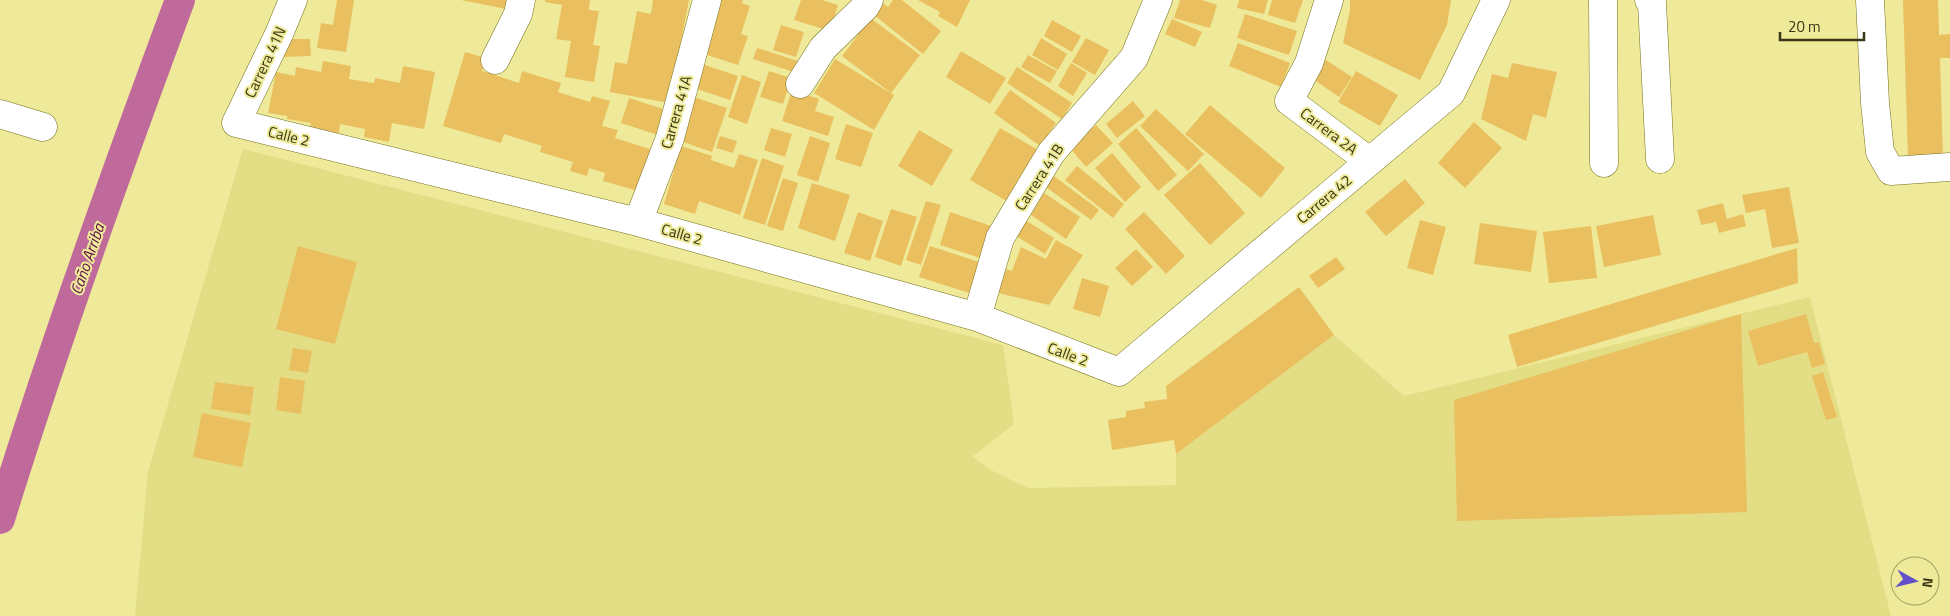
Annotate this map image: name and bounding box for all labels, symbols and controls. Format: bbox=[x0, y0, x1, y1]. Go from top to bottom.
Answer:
scale bar bbox=[1780, 10, 1864, 42]
text: 20 m bbox=[1788, 15, 1821, 38]
street label: Carrera 41N bbox=[238, 23, 292, 101]
street label: Carrera 41A bbox=[655, 73, 697, 151]
street label: Carrera 2A bbox=[1295, 102, 1363, 160]
street label: Calle 2 bbox=[266, 120, 312, 152]
street label: Carrera 41B bbox=[1009, 139, 1069, 215]
street label: Carrera 42 bbox=[1291, 169, 1357, 229]
street label: Calle 2 bbox=[659, 217, 705, 251]
water label: Caño Arriba bbox=[64, 219, 111, 298]
street label: Calle 2 bbox=[1044, 336, 1092, 372]
north arrow bbox=[1890, 556, 1940, 606]
text: N bbox=[1917, 577, 1939, 589]

